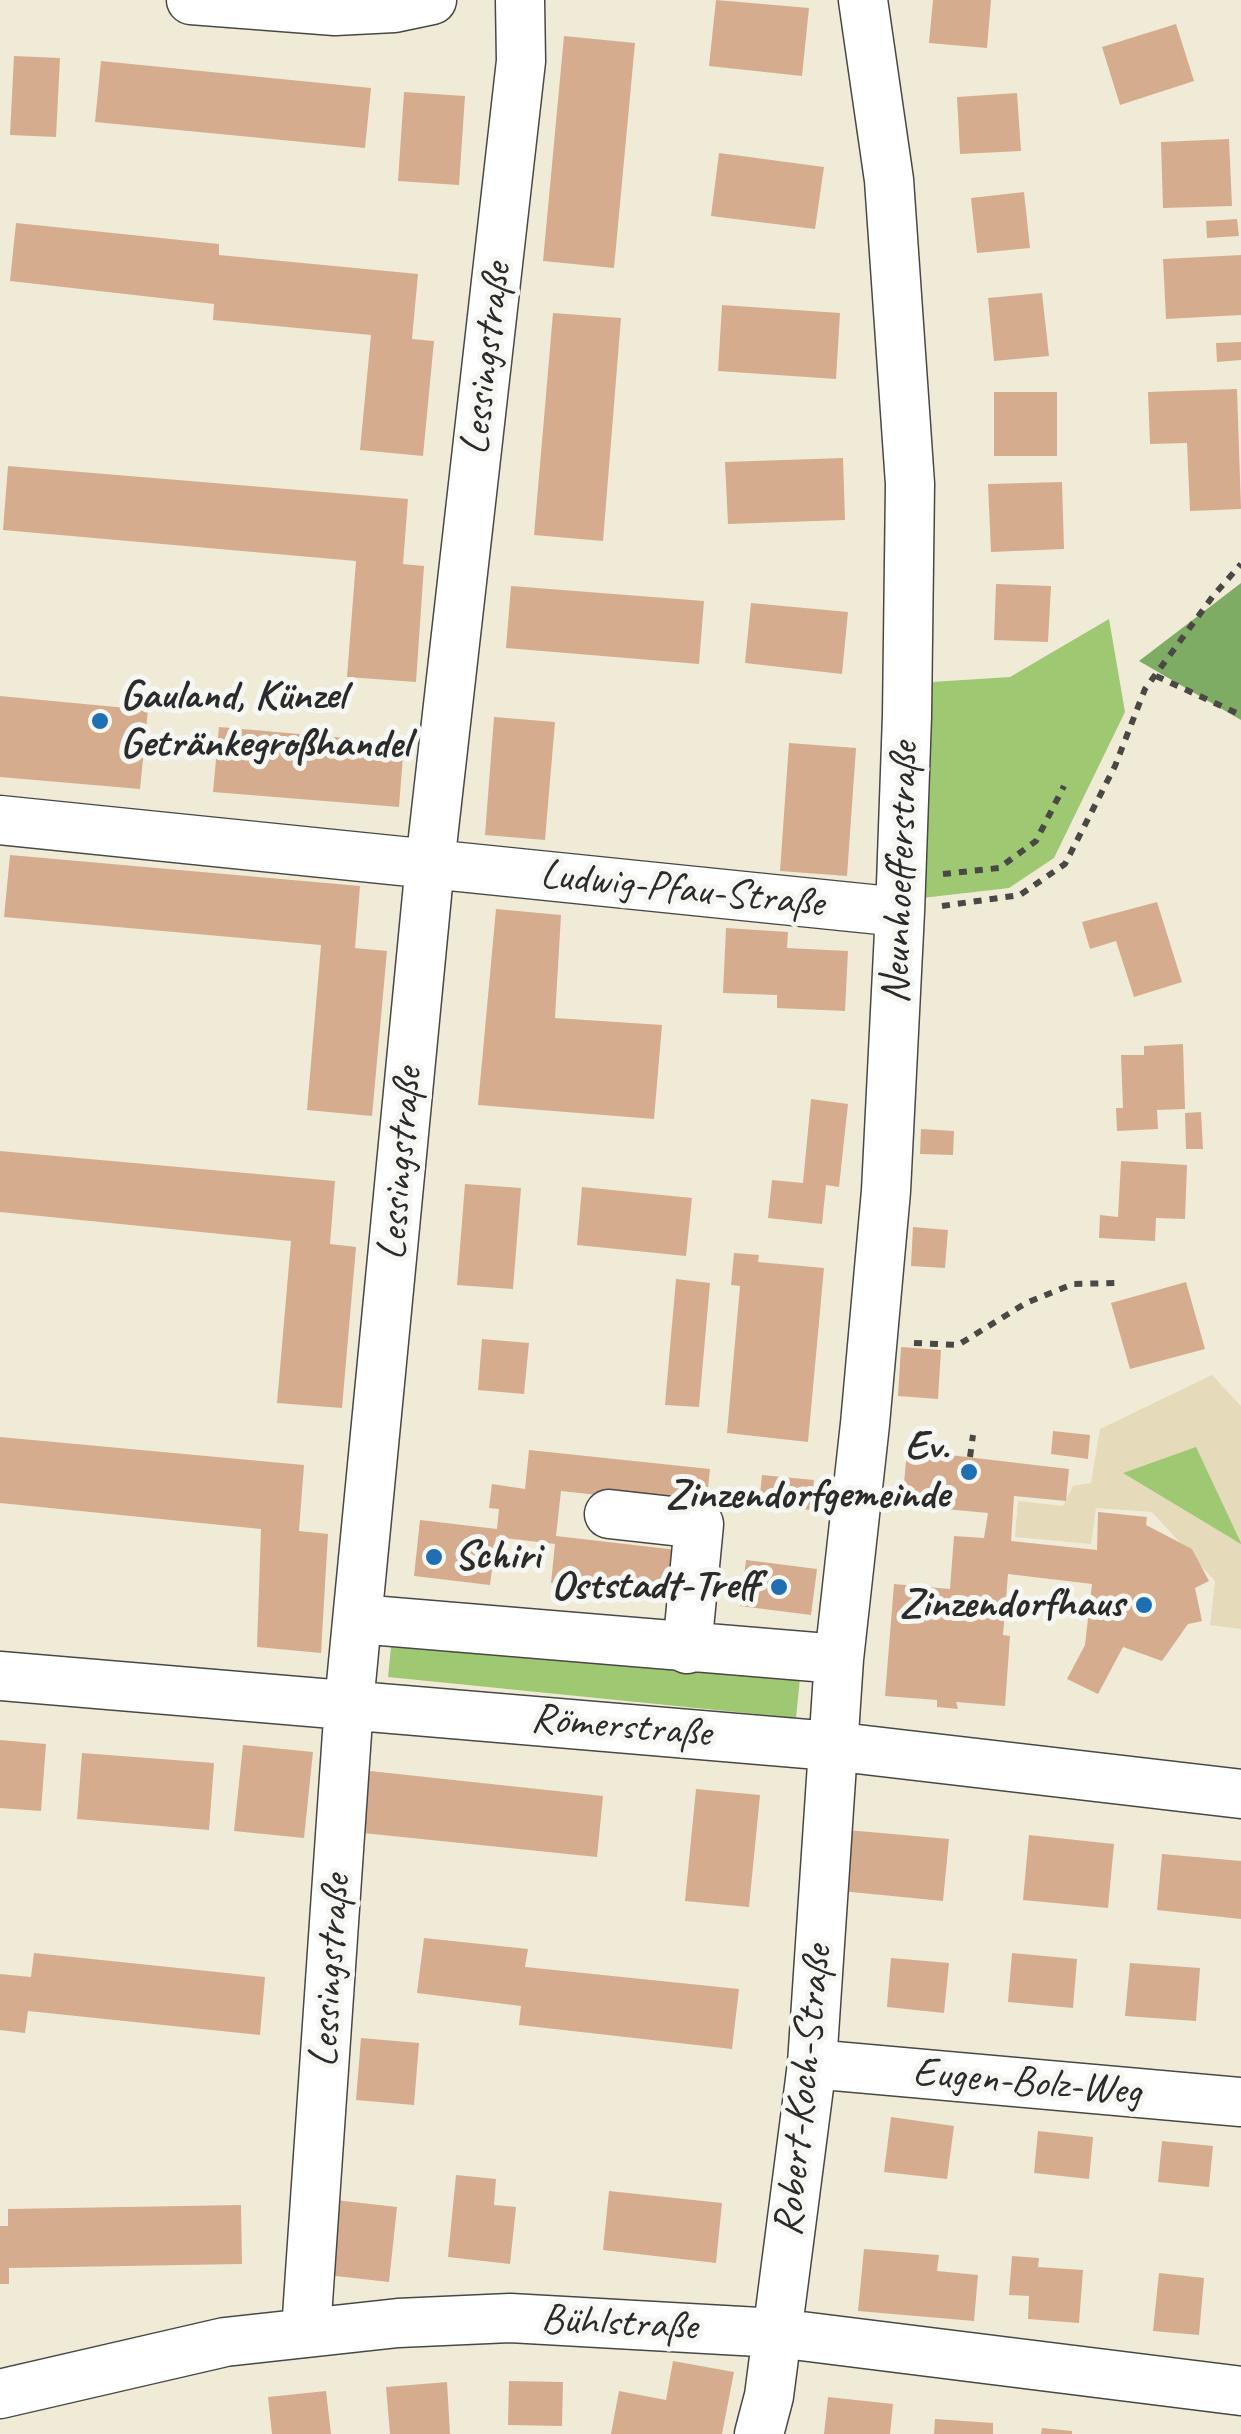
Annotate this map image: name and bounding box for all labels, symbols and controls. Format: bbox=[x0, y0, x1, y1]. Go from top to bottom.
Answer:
street label: Lessingstraße bbox=[450, 260, 524, 458]
place label: Gauland, Künzel Getränkegroßhandel bbox=[120, 672, 410, 770]
marker: Gauland, Künzel Getränkegroßhandel bbox=[89, 710, 111, 732]
street label: Neunhoefferstraße bbox=[871, 741, 931, 1005]
street label: Ludwig-Pfau-Straße bbox=[538, 850, 826, 930]
street label: Lessingstraße bbox=[367, 1066, 435, 1262]
place label: Ev. Zinzendorfgemeinde bbox=[666, 1423, 949, 1522]
marker: Ev. Zinzendorfgemeinde bbox=[958, 1461, 980, 1483]
place label: Schiri bbox=[454, 1532, 540, 1582]
marker: Schiri bbox=[423, 1546, 445, 1568]
place label: Oststadt-Treff bbox=[551, 1562, 759, 1612]
marker: Oststadt-Treff bbox=[768, 1576, 790, 1598]
place label: Zinzendorfhaus bbox=[899, 1580, 1124, 1630]
marker: Zinzendorfhaus bbox=[1133, 1594, 1155, 1616]
street label: Römerstraße bbox=[529, 1694, 713, 1760]
street label: Lessingstraße bbox=[299, 1873, 363, 2069]
street label: Robert-Koch-Straße bbox=[764, 1943, 844, 2239]
street label: Eugen-Bolz-Weg bbox=[911, 2048, 1143, 2118]
street label: Bühlstraße bbox=[540, 2295, 698, 2353]

